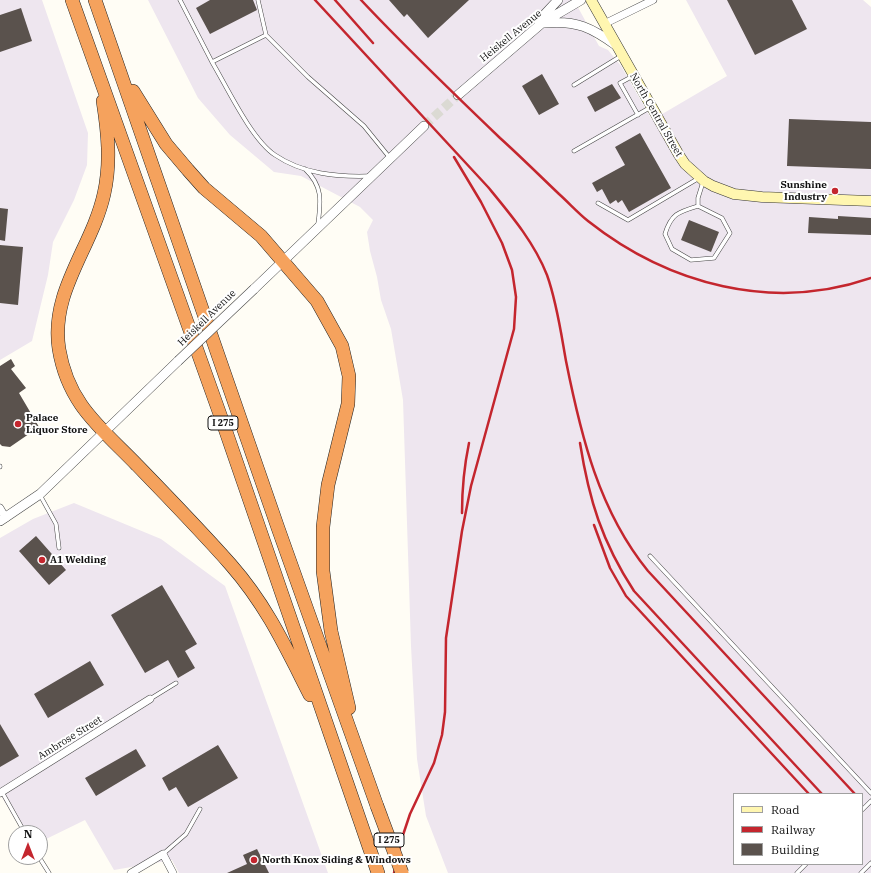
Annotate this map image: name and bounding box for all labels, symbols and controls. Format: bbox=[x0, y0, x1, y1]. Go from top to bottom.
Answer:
street label: Heiskell Avenue bbox=[478, 7, 544, 65]
street label: North Central Street bbox=[627, 71, 685, 159]
place label: Sunshine Industry bbox=[780, 179, 827, 202]
marker: Sunshine Industry bbox=[830, 186, 840, 196]
street label: Heiskell Avenue bbox=[176, 287, 238, 349]
place label: Palace Liquor Store bbox=[26, 412, 88, 436]
road number: I 275 bbox=[208, 416, 238, 430]
marker: Palace Liquor Store bbox=[13, 419, 23, 429]
place label: A1 Welding bbox=[50, 554, 106, 566]
marker: A1 Welding bbox=[37, 555, 47, 565]
street label: Ambrose Street bbox=[36, 714, 104, 762]
legend bbox=[733, 793, 863, 865]
text: Road bbox=[771, 802, 800, 817]
text: Railway bbox=[771, 822, 815, 837]
north arrow bbox=[8, 825, 48, 865]
text: N bbox=[24, 827, 32, 841]
road number: I 275 bbox=[374, 833, 404, 847]
text: Building bbox=[771, 842, 819, 857]
place label: North Knox Siding & Windows bbox=[262, 854, 411, 866]
marker: North Knox Siding & Windows bbox=[249, 855, 259, 865]

